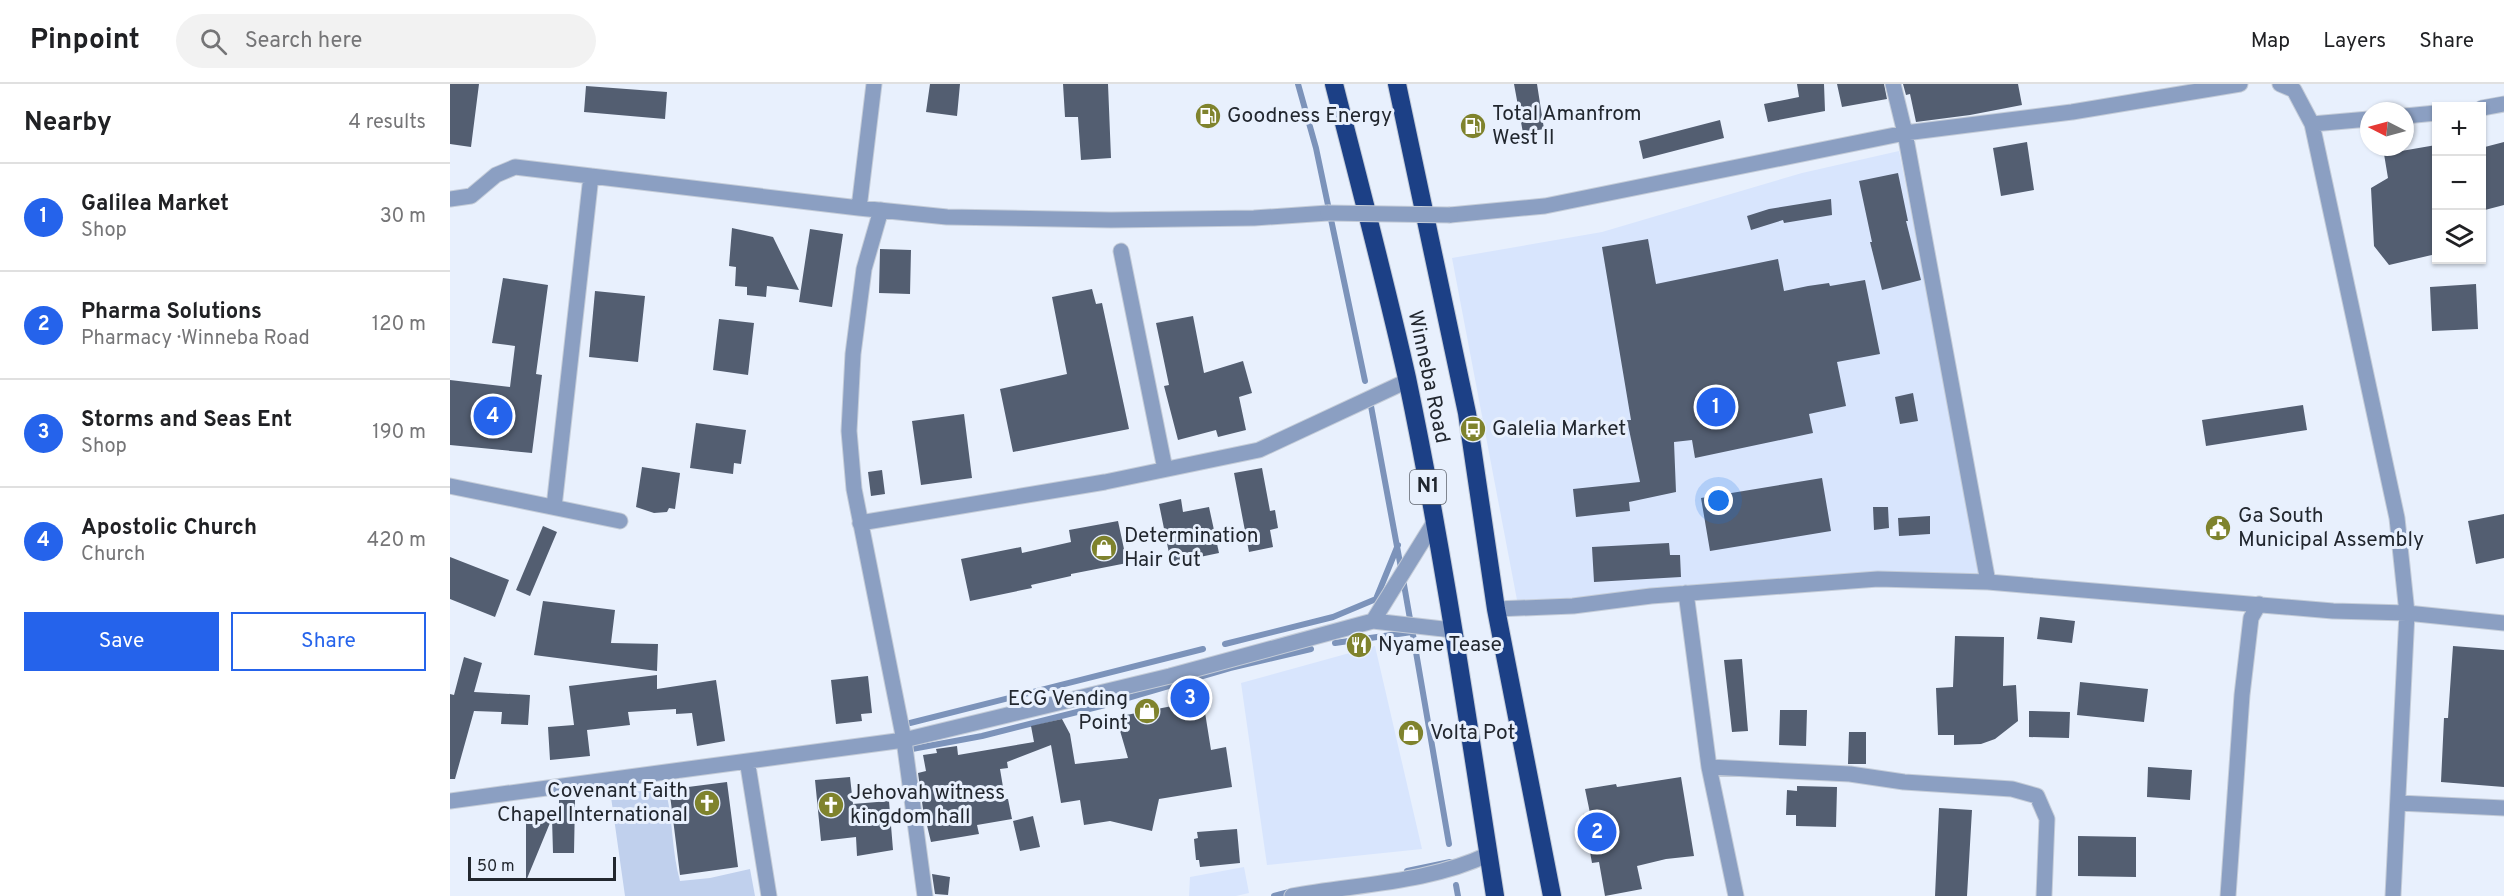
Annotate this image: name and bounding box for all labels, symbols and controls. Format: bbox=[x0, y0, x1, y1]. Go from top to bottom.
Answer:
search box bbox=[176, 14, 596, 68]
text: Pinpoint bbox=[30, 23, 140, 59]
icon: search bbox=[197, 25, 230, 58]
text: Search here bbox=[245, 28, 362, 55]
text: Map bbox=[2251, 28, 2290, 55]
text: Layers bbox=[2323, 28, 2386, 55]
text: Share bbox=[2419, 28, 2474, 55]
fuel station icon: Goodness Energy bbox=[1193, 101, 1223, 131]
place label: Total Amanfrom West II bbox=[1492, 101, 1642, 152]
north arrow bbox=[2360, 102, 2414, 156]
map controls bbox=[2432, 102, 2486, 264]
button: + bbox=[2432, 102, 2486, 156]
place label: Goodness Energy bbox=[1227, 103, 1392, 130]
text: Nearby bbox=[24, 107, 112, 140]
text: 4 results bbox=[349, 110, 426, 136]
fuel station icon: Total Amanfrom West II bbox=[1458, 111, 1488, 141]
button: − bbox=[2432, 156, 2486, 210]
text: Galilea Market bbox=[81, 191, 229, 218]
text: 1 bbox=[40, 204, 48, 230]
text: 30 m bbox=[380, 204, 426, 230]
button: layers bbox=[2432, 210, 2486, 264]
text: Shop bbox=[81, 218, 127, 244]
text: Pharma Solutions bbox=[81, 299, 262, 326]
street label: Winneba Road bbox=[1401, 308, 1455, 446]
text: 2 bbox=[37, 312, 50, 338]
text: 120 m bbox=[372, 312, 426, 338]
text: Pharmacy · Winneba Road bbox=[81, 326, 310, 352]
pin: 1 bbox=[1696, 384, 1736, 430]
pin: 4 bbox=[474, 394, 513, 438]
text: Storms and Seas Ent bbox=[81, 407, 292, 434]
bus stop icon: Galelia Market bbox=[1458, 414, 1488, 444]
place label: Galelia Market bbox=[1492, 416, 1626, 443]
text: 3 bbox=[38, 420, 50, 446]
text: 190 m bbox=[372, 420, 426, 446]
text: Shop bbox=[81, 434, 127, 460]
road number: N1 bbox=[1410, 470, 1446, 504]
your location bbox=[1704, 486, 1733, 515]
place label: Ga South Municipal Assembly bbox=[2238, 503, 2424, 554]
public building icon: Ga South Municipal Assembly bbox=[2203, 513, 2233, 543]
text: Apostolic Church bbox=[81, 515, 257, 542]
place label: Determination Hair Cut bbox=[1124, 523, 1259, 574]
text: 4 bbox=[37, 528, 50, 554]
text: 420 m bbox=[367, 528, 426, 554]
shop icon: Determination Hair Cut bbox=[1089, 533, 1119, 563]
text: Church bbox=[81, 542, 145, 568]
button: Save bbox=[24, 612, 219, 671]
button: Share bbox=[231, 612, 426, 671]
restaurant icon: Nyame Tease bbox=[1344, 630, 1374, 660]
place label: Nyame Tease bbox=[1378, 632, 1502, 659]
pin: 3 bbox=[1170, 676, 1210, 720]
place label: ECG Vending Point bbox=[1008, 686, 1128, 737]
shop icon: ECG Vending Point bbox=[1132, 696, 1162, 726]
shop icon: Volta Pot bbox=[1396, 718, 1426, 748]
place label: Volta Pot bbox=[1430, 720, 1515, 747]
place label: Covenant Faith Chapel International bbox=[497, 778, 688, 829]
place label: Jehovah witness kingdom hall bbox=[850, 780, 1005, 831]
church icon: Covenant Faith Chapel International bbox=[692, 788, 722, 818]
church icon: Jehovah witness kingdom hall bbox=[816, 790, 846, 820]
pin: 2 bbox=[1578, 810, 1616, 855]
scale bar bbox=[468, 854, 616, 882]
text: 50 m bbox=[477, 857, 515, 877]

